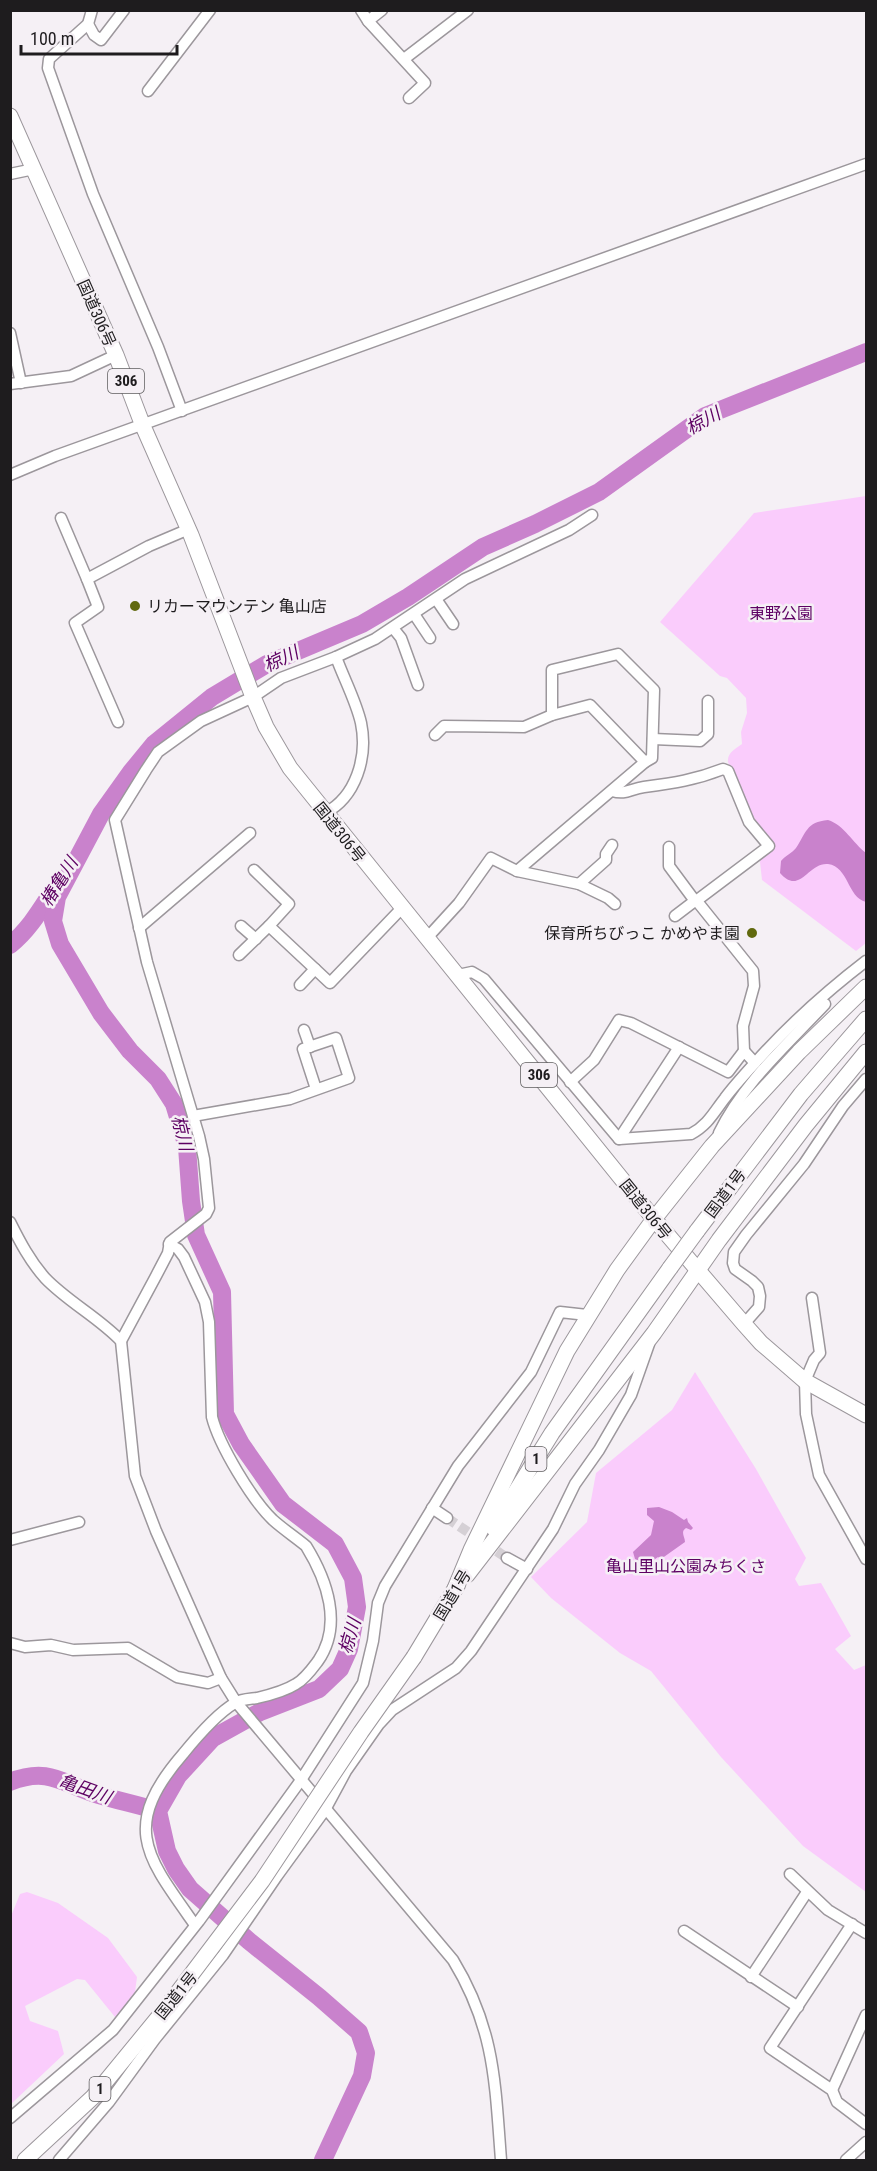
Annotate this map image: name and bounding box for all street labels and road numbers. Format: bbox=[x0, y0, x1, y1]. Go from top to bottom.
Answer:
street label: 国道306号 bbox=[73, 277, 120, 350]
road number: 306 bbox=[108, 369, 144, 393]
street label: 国道306号 bbox=[310, 798, 370, 866]
road number: 306 bbox=[521, 1063, 557, 1087]
street label: 国道1号 bbox=[701, 1165, 750, 1221]
street label: 国道306号 bbox=[616, 1175, 676, 1243]
road number: 1 bbox=[526, 1447, 546, 1471]
street label: 国道1号 bbox=[430, 1566, 475, 1624]
street label: 国道1号 bbox=[151, 1968, 201, 2023]
road number: 1 bbox=[90, 2077, 110, 2101]

